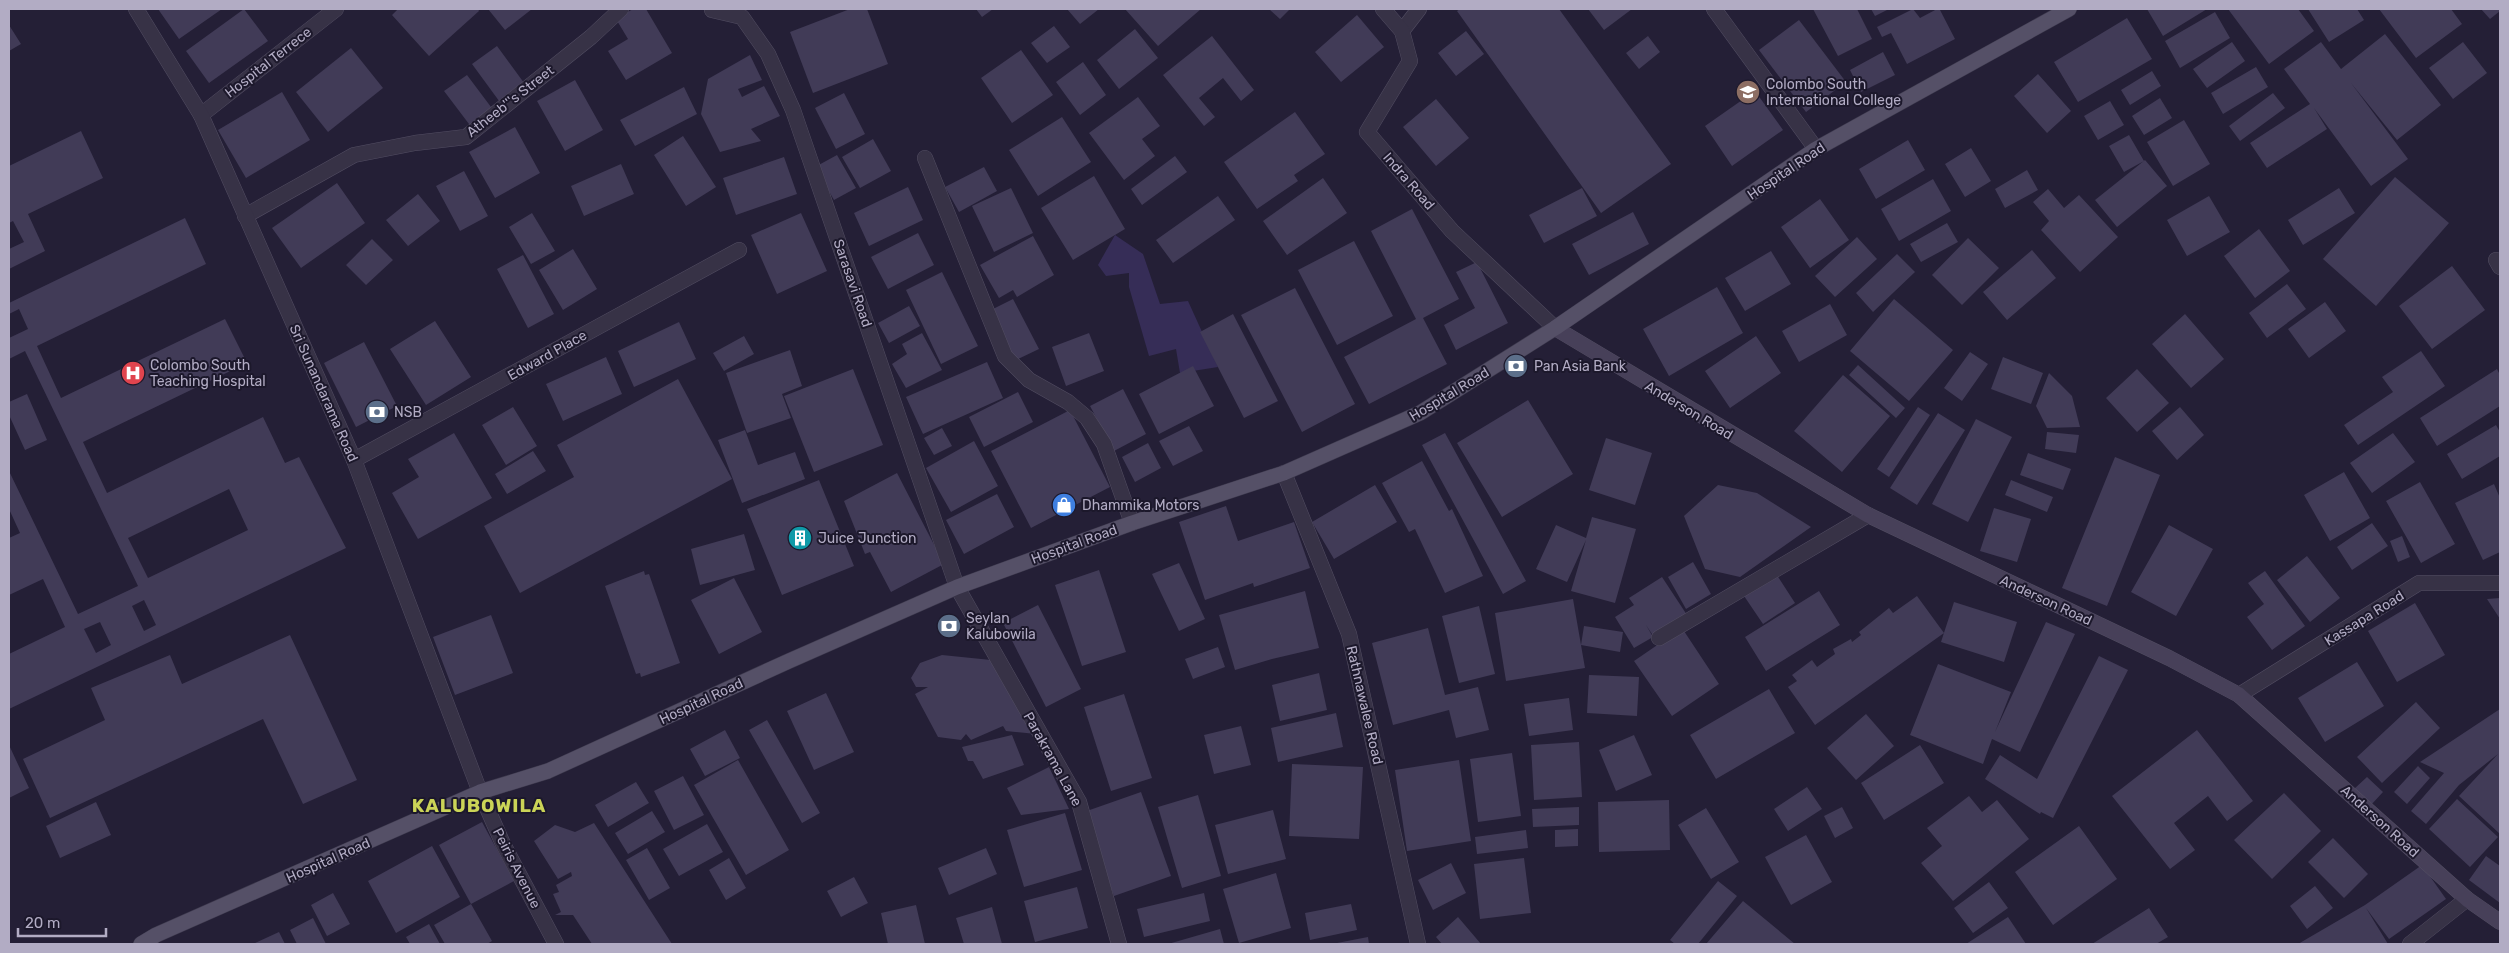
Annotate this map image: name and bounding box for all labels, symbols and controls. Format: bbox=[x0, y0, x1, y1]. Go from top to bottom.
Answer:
street label: Hospital Terrece bbox=[222, 23, 315, 101]
street label: Atheeb'''s Street bbox=[463, 62, 558, 141]
place label: Colombo South International College bbox=[1766, 76, 1901, 109]
school or university icon: Colombo South International College bbox=[1735, 79, 1761, 105]
street label: Hospital Road bbox=[1744, 139, 1828, 204]
street label: Indra Road bbox=[1379, 149, 1438, 213]
street label: Sarasavi Road bbox=[830, 237, 876, 329]
street label: Sri Sunandarama Road bbox=[286, 322, 361, 464]
street label: Edward Place bbox=[505, 327, 590, 384]
bank icon: Pan Asia Bank bbox=[1503, 353, 1529, 379]
place label: Colombo South Teaching Hospital bbox=[150, 357, 266, 390]
place label: Pan Asia Bank bbox=[1534, 358, 1627, 375]
hospital icon: Colombo South Teaching Hospital bbox=[120, 360, 146, 386]
street label: Hospital Road bbox=[1406, 364, 1492, 425]
street label: Anderson Road bbox=[1642, 377, 1736, 443]
bank icon: NSB bbox=[364, 399, 390, 425]
place label: NSB bbox=[394, 404, 422, 421]
shop icon: Dhammika Motors bbox=[1051, 492, 1077, 518]
place label: Dhammika Motors bbox=[1082, 497, 1199, 514]
street label: Hospital Road bbox=[1029, 521, 1119, 568]
building icon: Juice Junction bbox=[787, 525, 813, 551]
place label: Juice Junction bbox=[818, 530, 916, 547]
street label: Anderson Road bbox=[1997, 572, 2095, 629]
street label: Kassapa Road bbox=[2321, 587, 2407, 650]
place label: Seylan Kalubowila bbox=[966, 610, 1036, 643]
bank icon: Seylan Kalubowila bbox=[936, 613, 962, 639]
street label: Rathnawalee Road bbox=[1343, 644, 1386, 766]
street label: Hospital Road bbox=[657, 675, 746, 728]
street label: Parakrama Lane bbox=[1020, 709, 1086, 810]
street label: Anderson Road bbox=[2337, 782, 2422, 861]
district label: KALUBOWILA bbox=[412, 794, 546, 817]
street label: Peiris Avenue bbox=[489, 825, 544, 911]
street label: Hospital Road bbox=[284, 834, 373, 887]
scale bar bbox=[18, 906, 105, 938]
text: 20 m bbox=[25, 914, 60, 932]

